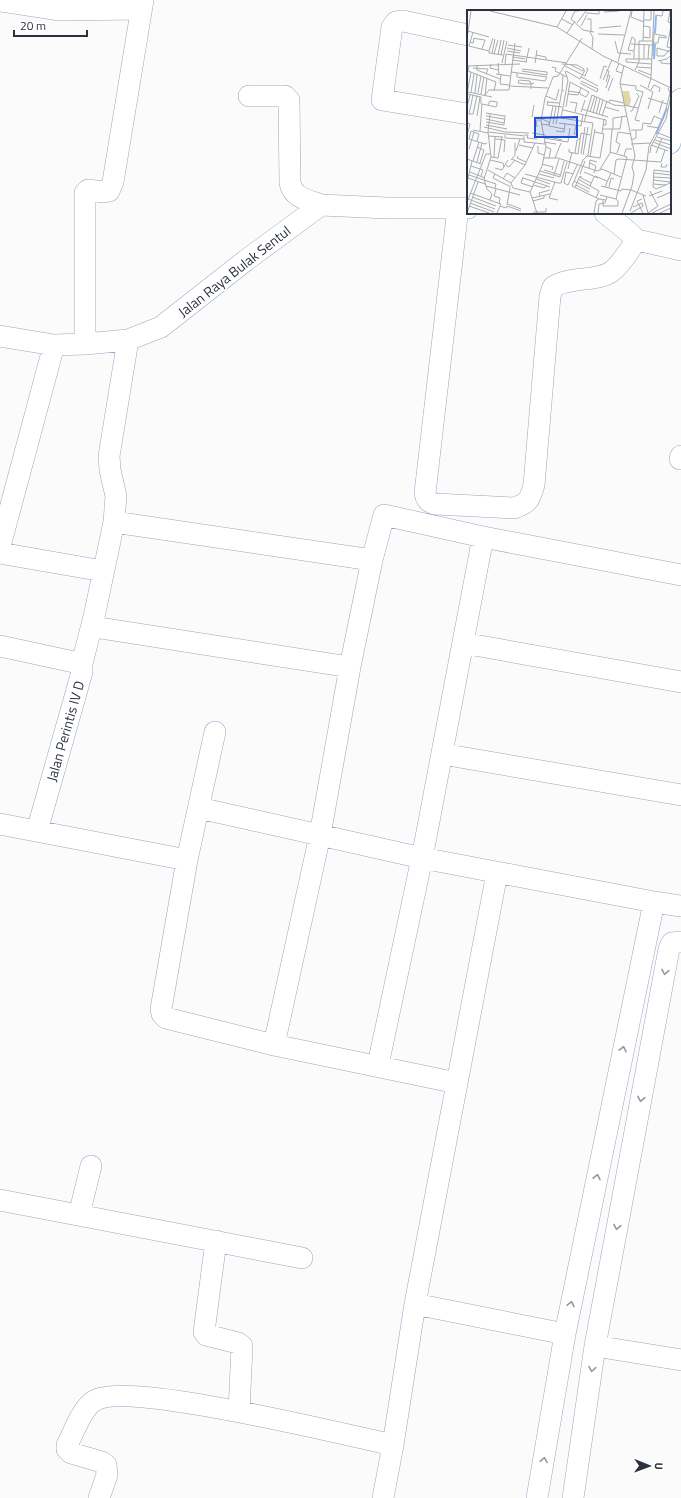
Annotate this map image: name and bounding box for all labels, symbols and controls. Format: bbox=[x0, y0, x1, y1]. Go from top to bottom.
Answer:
inset map bbox=[467, 10, 671, 214]
scale bar bbox=[14, 12, 87, 38]
text: 20 m bbox=[20, 16, 46, 35]
street label: Jalan Raya Bulak Sentul bbox=[173, 220, 295, 322]
street label: Jalan Perintis IV D bbox=[41, 678, 89, 784]
one-way arrow bbox=[661, 968, 669, 975]
one-way arrow bbox=[619, 1046, 627, 1052]
one-way arrow bbox=[637, 1096, 646, 1103]
one-way arrow bbox=[592, 1173, 601, 1180]
one-way arrow bbox=[614, 1224, 622, 1230]
one-way arrow bbox=[566, 1301, 574, 1307]
one-way arrow bbox=[588, 1366, 597, 1372]
north arrow bbox=[629, 1446, 669, 1486]
one-way arrow bbox=[539, 1456, 547, 1463]
text: U bbox=[651, 1462, 667, 1470]

